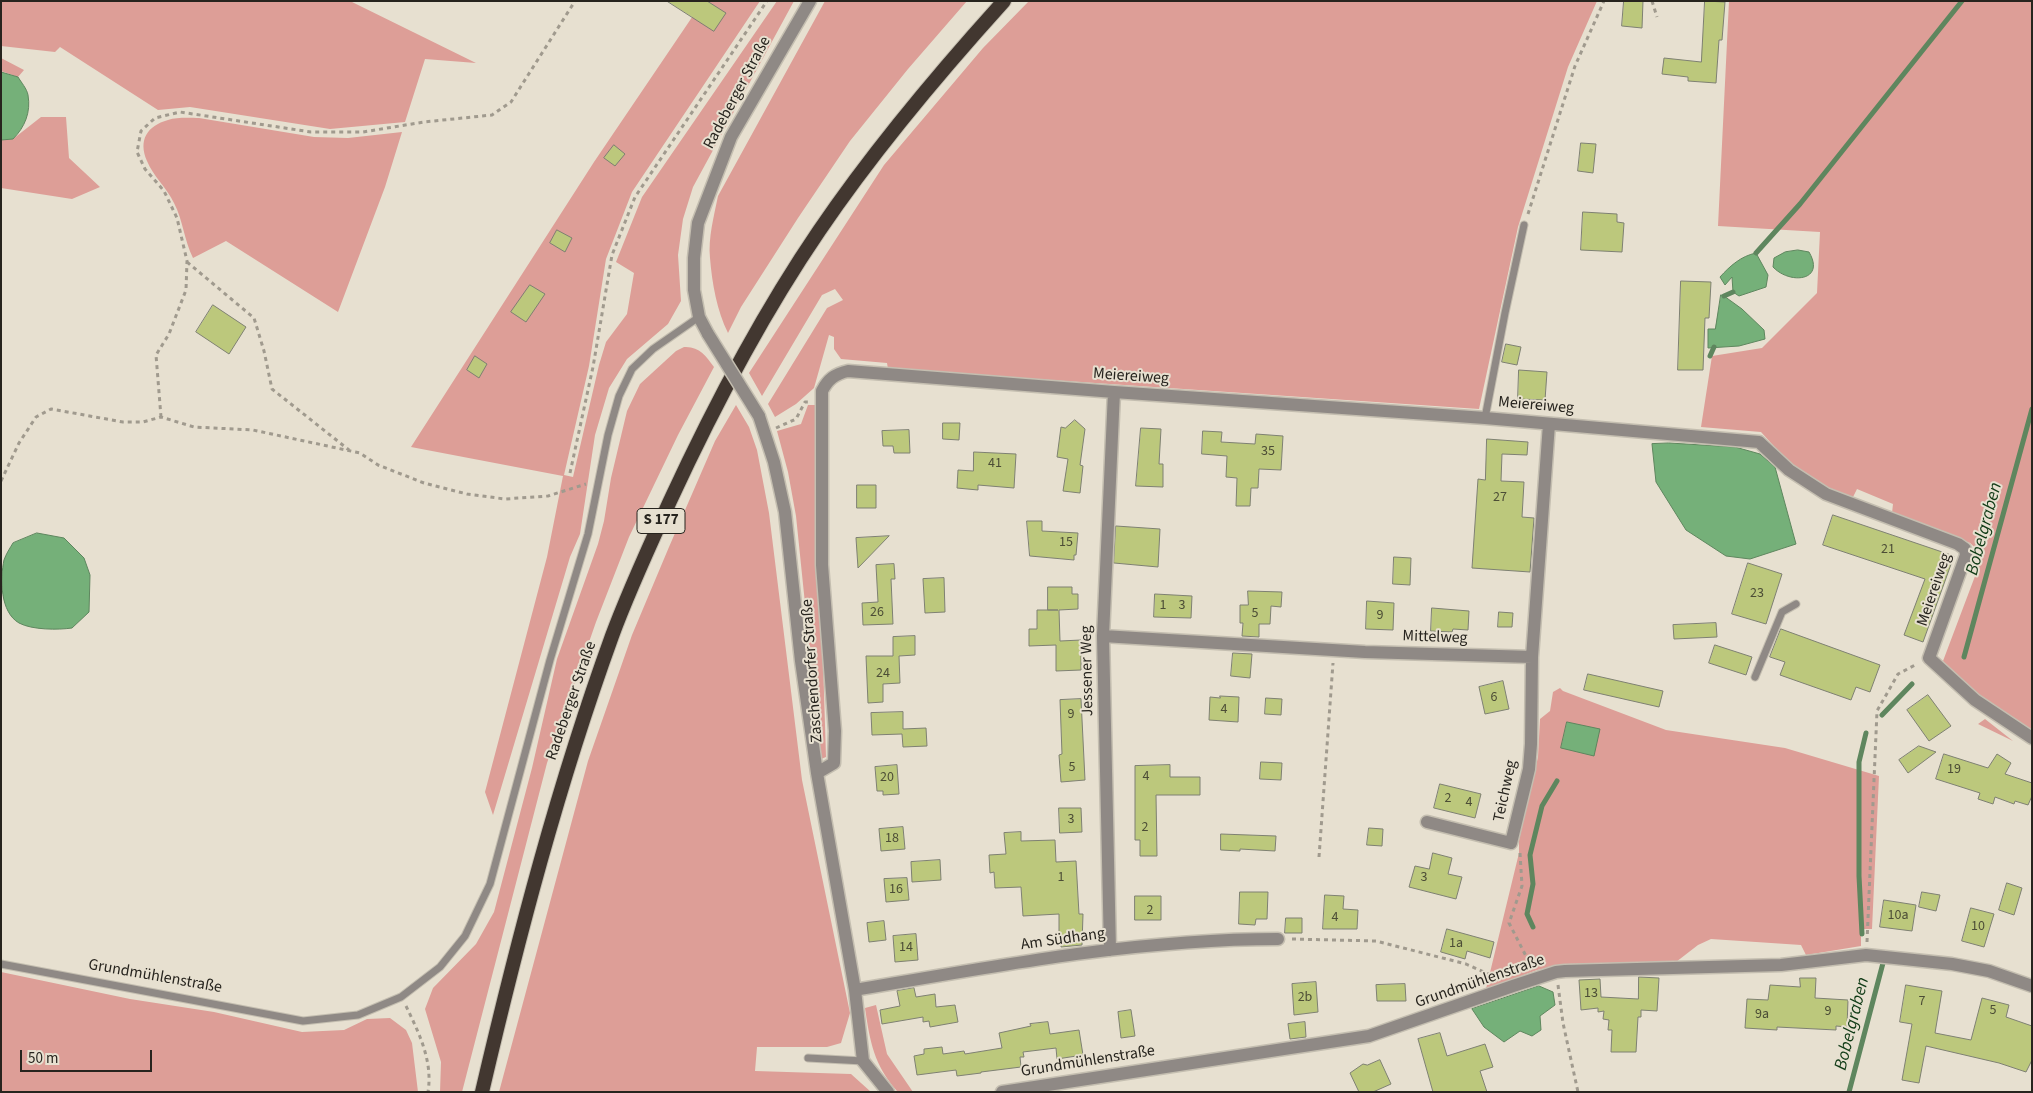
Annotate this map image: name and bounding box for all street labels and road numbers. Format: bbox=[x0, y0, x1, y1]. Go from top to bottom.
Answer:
street label: Radeberger Straße bbox=[700, 33, 776, 153]
street label: Meiereiweg bbox=[1092, 365, 1170, 389]
street label: Meiereiweg bbox=[1497, 393, 1575, 419]
road number: S 177 bbox=[637, 508, 685, 534]
street label: Meiereiweg bbox=[1914, 551, 1956, 629]
street label: Zaschendorfer Straße bbox=[798, 598, 828, 744]
street label: Jessener Weg bbox=[1078, 625, 1098, 717]
street label: Mittelweg bbox=[1402, 627, 1468, 649]
street label: Radeberger Straße bbox=[543, 639, 601, 763]
street label: Teichweg bbox=[1490, 758, 1522, 824]
street label: Am Südhang bbox=[1020, 925, 1106, 955]
street label: Grundmühlenstraße bbox=[1413, 951, 1547, 1013]
street label: Grundmühlenstraße bbox=[87, 956, 223, 998]
street label: Grundmühlenstraße bbox=[1020, 1042, 1156, 1082]

